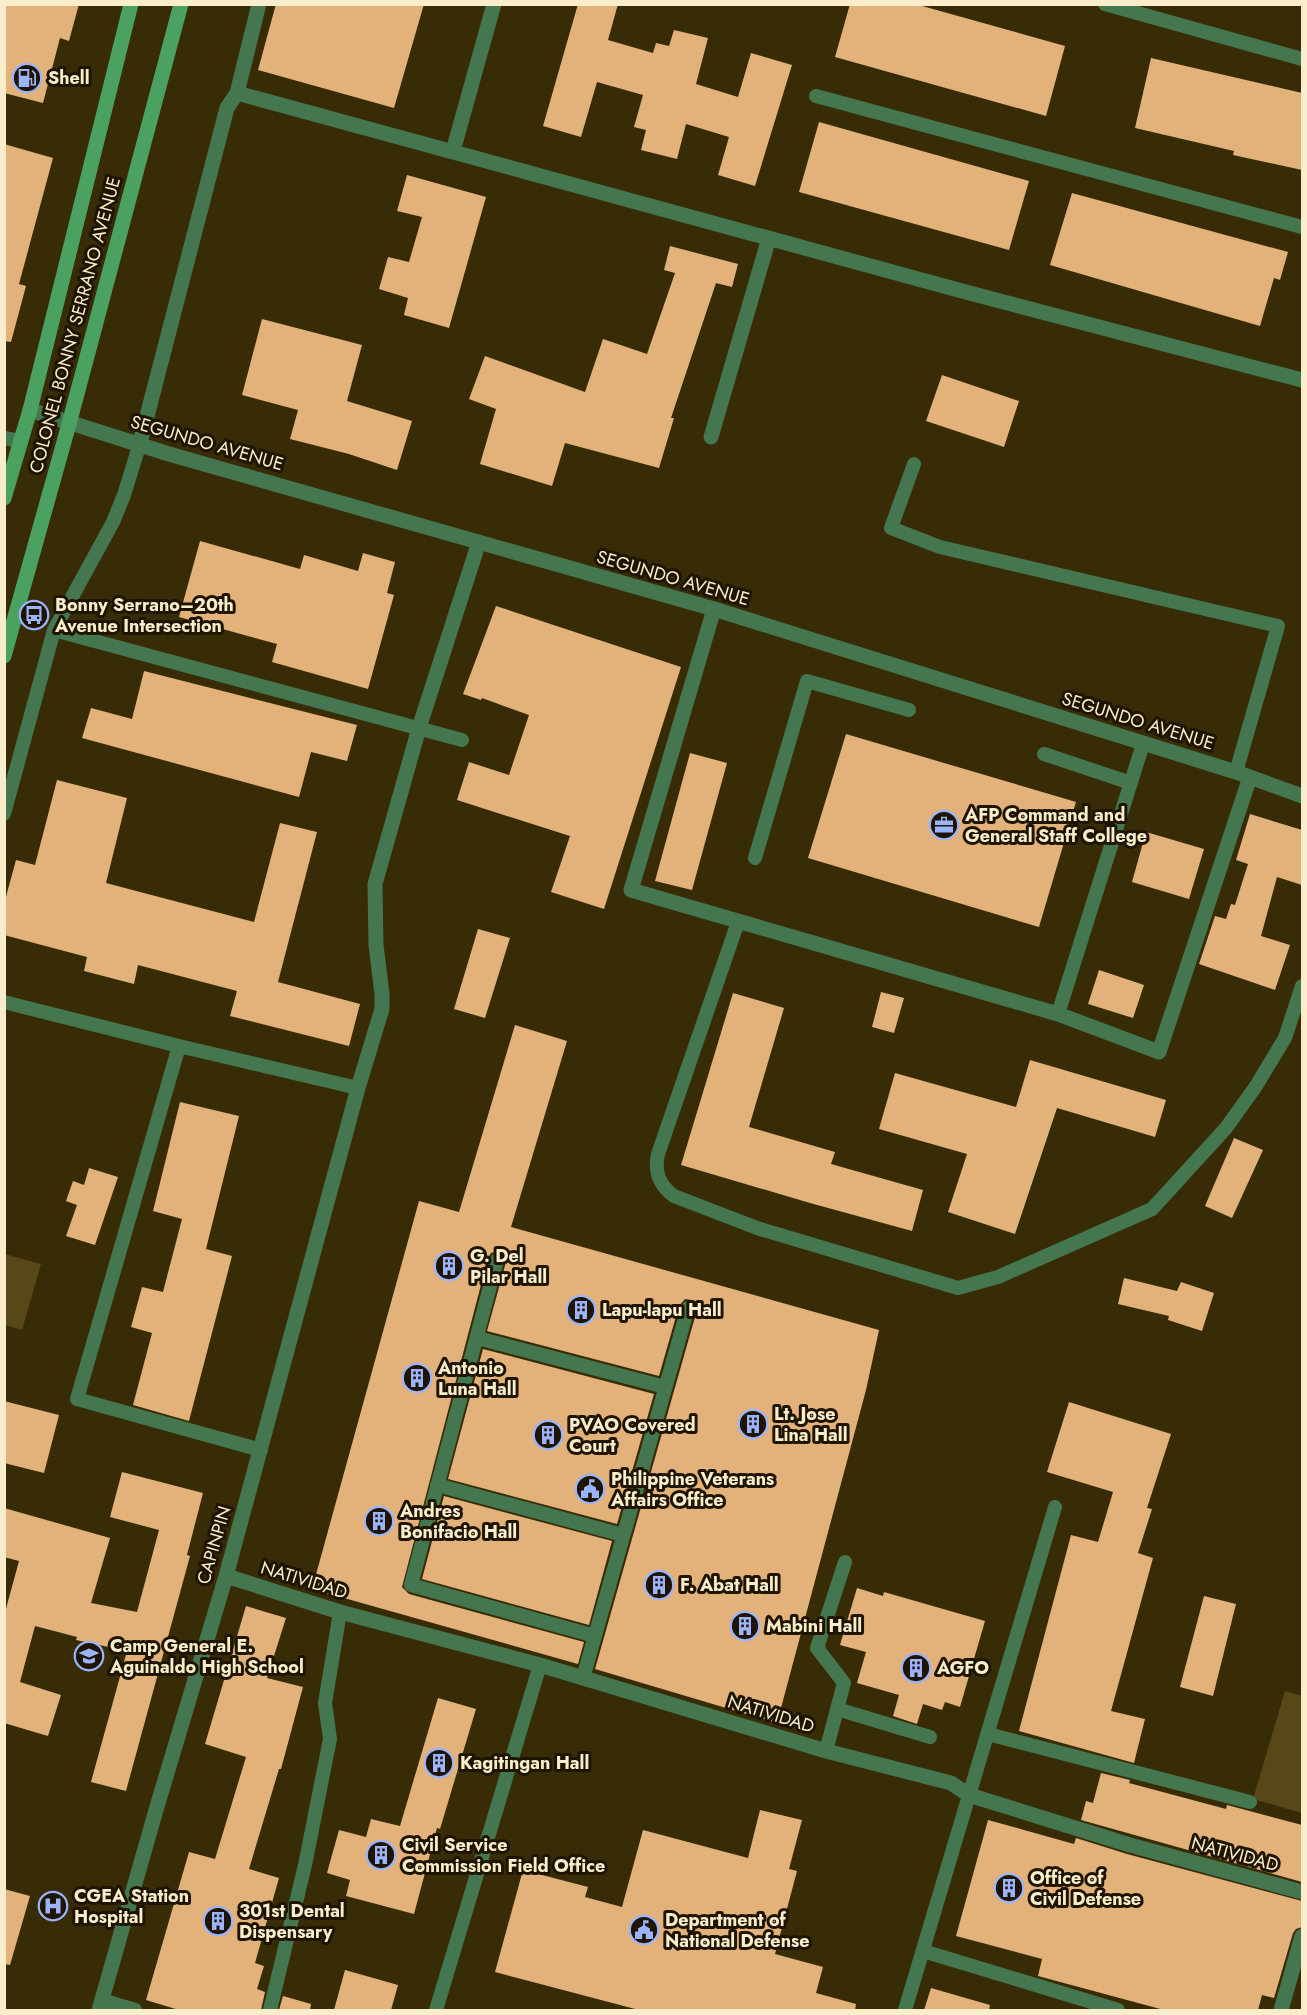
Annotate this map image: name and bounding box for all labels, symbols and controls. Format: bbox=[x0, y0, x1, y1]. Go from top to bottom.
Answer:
fuel station icon: Shell bbox=[11, 62, 43, 94]
place label: Shell bbox=[48, 65, 90, 91]
street label: COLONEL BONNY SERRANO AVENUE bbox=[23, 174, 127, 476]
street label: SEGUNDO AVENUE bbox=[128, 409, 286, 477]
street label: SEGUNDO AVENUE bbox=[594, 544, 752, 612]
place label: Bonny Serrano–20th Avenue Intersection bbox=[54, 592, 234, 639]
bus stop icon: Bonny Serrano–20th Avenue Intersection bbox=[18, 599, 50, 631]
street label: SEGUNDO AVENUE bbox=[1059, 686, 1217, 756]
place label: AFP Command and General Staff College bbox=[964, 802, 1147, 849]
office icon: AFP Command and General Staff College bbox=[928, 809, 960, 841]
place label: G. Del Pilar Hall bbox=[470, 1243, 547, 1290]
building icon: G. Del Pilar Hall bbox=[433, 1250, 465, 1282]
building icon: Lapu-lapu Hall bbox=[565, 1294, 597, 1326]
place label: Lapu-lapu Hall bbox=[602, 1297, 722, 1323]
place label: Antonio Luna Hall bbox=[437, 1355, 517, 1402]
building icon: Antonio Luna Hall bbox=[401, 1362, 433, 1394]
place label: Lt. Jose Lina Hall bbox=[774, 1401, 848, 1448]
building icon: Lt. Jose Lina Hall bbox=[737, 1408, 769, 1440]
place label: PVAO Covered Court bbox=[569, 1412, 696, 1459]
building icon: PVAO Covered Court bbox=[532, 1419, 564, 1451]
place label: Philippine Veterans Affairs Office bbox=[610, 1466, 774, 1513]
public building icon: Philippine Veterans Affairs Office bbox=[574, 1473, 606, 1505]
place label: Andres Bonifacio Hall bbox=[399, 1498, 517, 1545]
street label: CAPINPIN bbox=[190, 1503, 238, 1587]
building icon: Andres Bonifacio Hall bbox=[363, 1505, 395, 1537]
street label: NATIVIDAD bbox=[257, 1554, 351, 1606]
building icon: F. Abat Hall bbox=[643, 1569, 675, 1601]
place label: F. Abat Hall bbox=[680, 1572, 779, 1598]
building icon: Mabini Hall bbox=[729, 1610, 761, 1642]
place label: Mabini Hall bbox=[766, 1613, 862, 1639]
place label: Camp General E. Aguinaldo High School bbox=[109, 1633, 304, 1680]
school or university icon: Camp General E. Aguinaldo High School bbox=[73, 1640, 105, 1672]
building icon: AGFO bbox=[900, 1652, 932, 1684]
place label: AGFO bbox=[936, 1655, 989, 1681]
street label: NATIVIDAD bbox=[724, 1688, 818, 1740]
building icon: Kagitingan Hall bbox=[423, 1747, 455, 1779]
place label: Kagitingan Hall bbox=[460, 1750, 589, 1776]
street label: NATIVIDAD bbox=[1188, 1830, 1282, 1878]
place label: Civil Service Commission Field Office bbox=[402, 1832, 605, 1879]
building icon: Civil Service Commission Field Office bbox=[365, 1839, 397, 1871]
place label: Office of Civil Defense bbox=[1030, 1865, 1141, 1912]
building icon: Office of Civil Defense bbox=[993, 1872, 1025, 1904]
place label: CGEA Station Hospital bbox=[74, 1883, 189, 1930]
hospital icon: CGEA Station Hospital bbox=[37, 1890, 69, 1922]
place label: 301st Dental Dispensary bbox=[239, 1898, 345, 1945]
building icon: 301st Dental Dispensary bbox=[202, 1905, 234, 1937]
place label: Department of National Defense bbox=[665, 1907, 810, 1954]
public building icon: Department of National Defense bbox=[628, 1914, 660, 1946]

